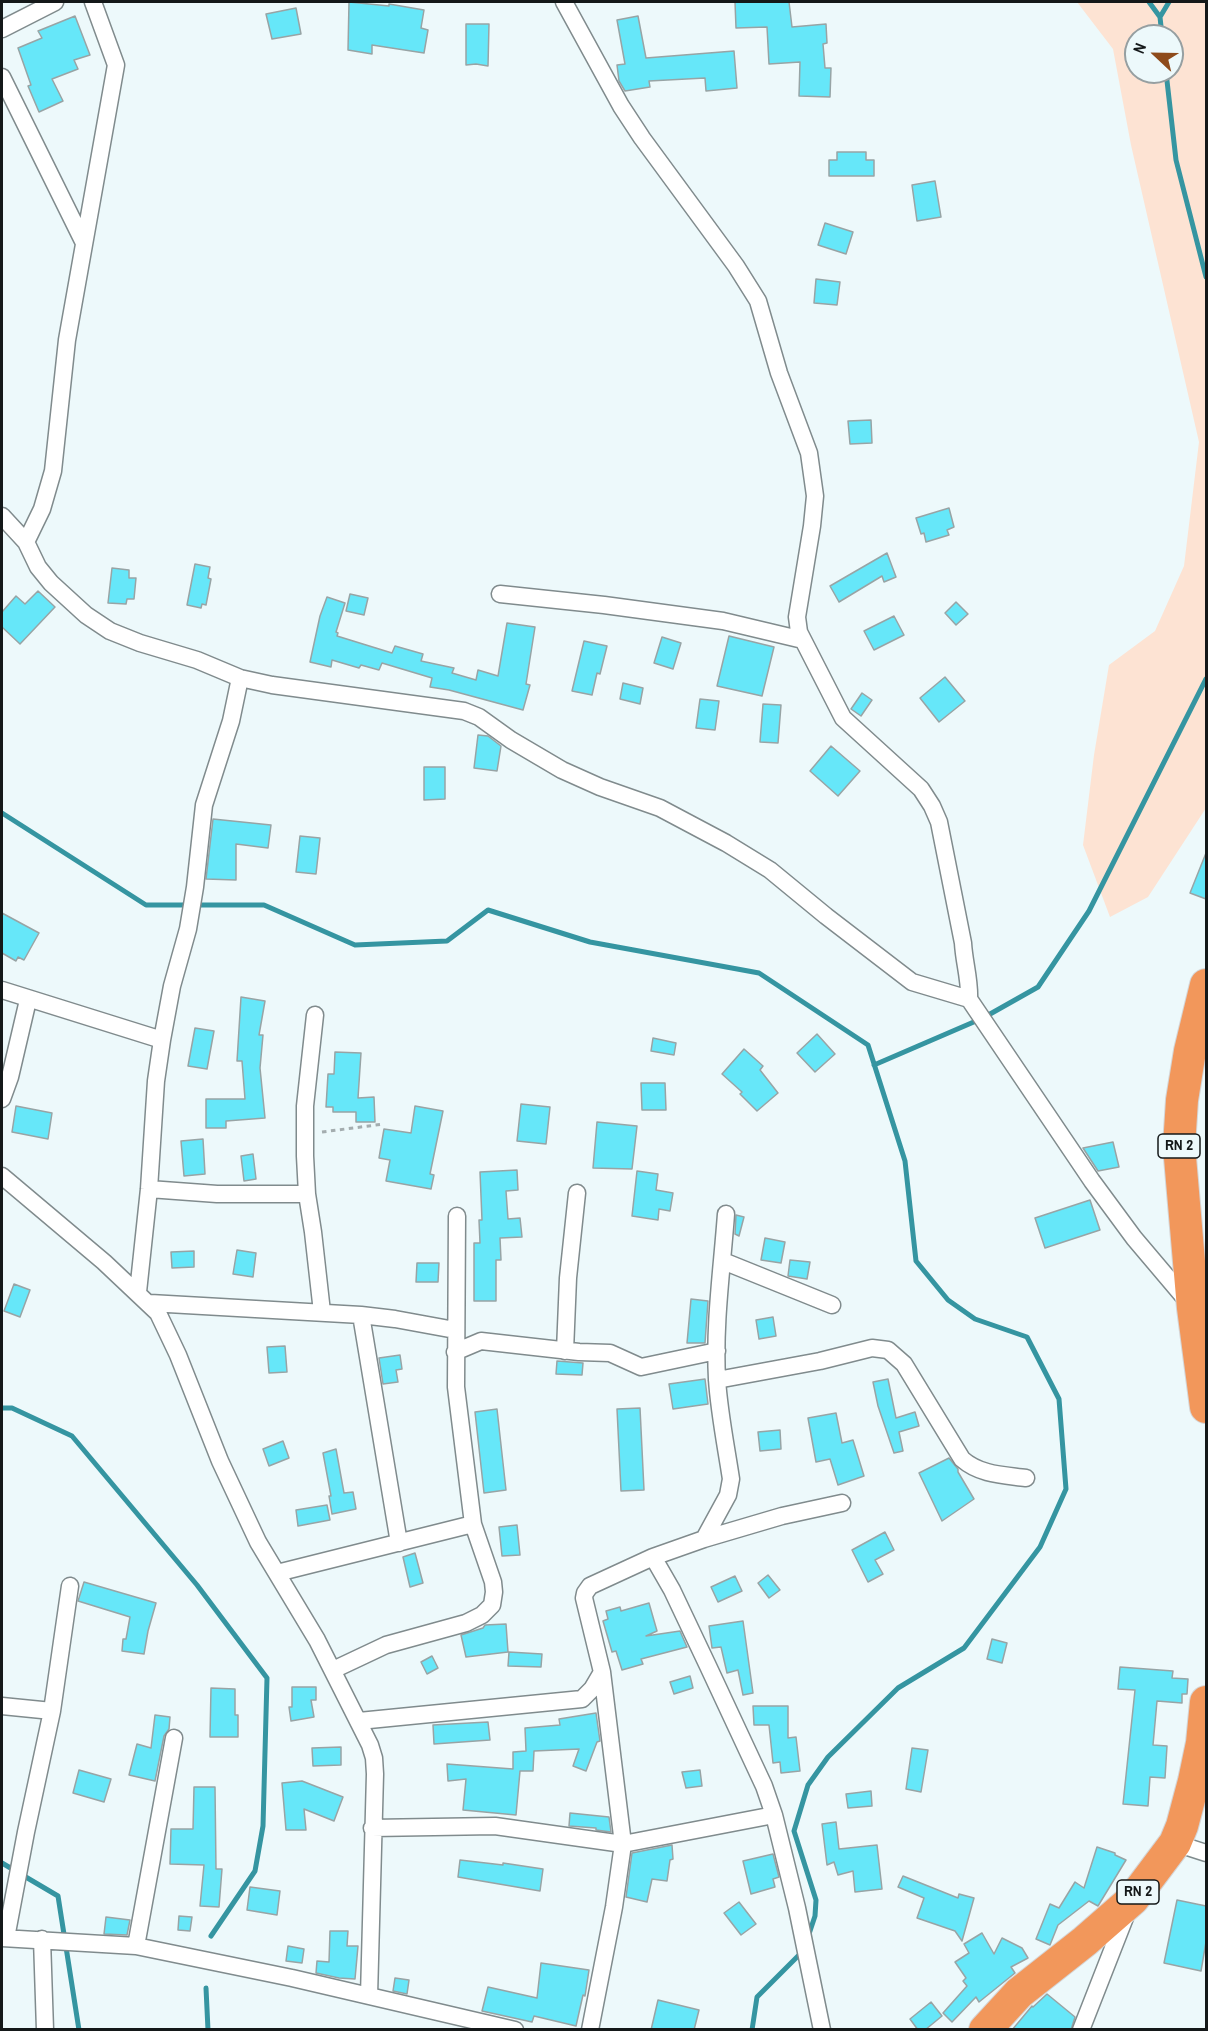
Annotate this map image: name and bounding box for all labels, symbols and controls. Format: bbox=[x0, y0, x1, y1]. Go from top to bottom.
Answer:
north arrow bbox=[1124, 24, 1184, 84]
text: N bbox=[1127, 39, 1151, 57]
road number: RN 2 bbox=[1158, 1134, 1200, 1158]
road number: RN 2 bbox=[1117, 1880, 1159, 1904]

